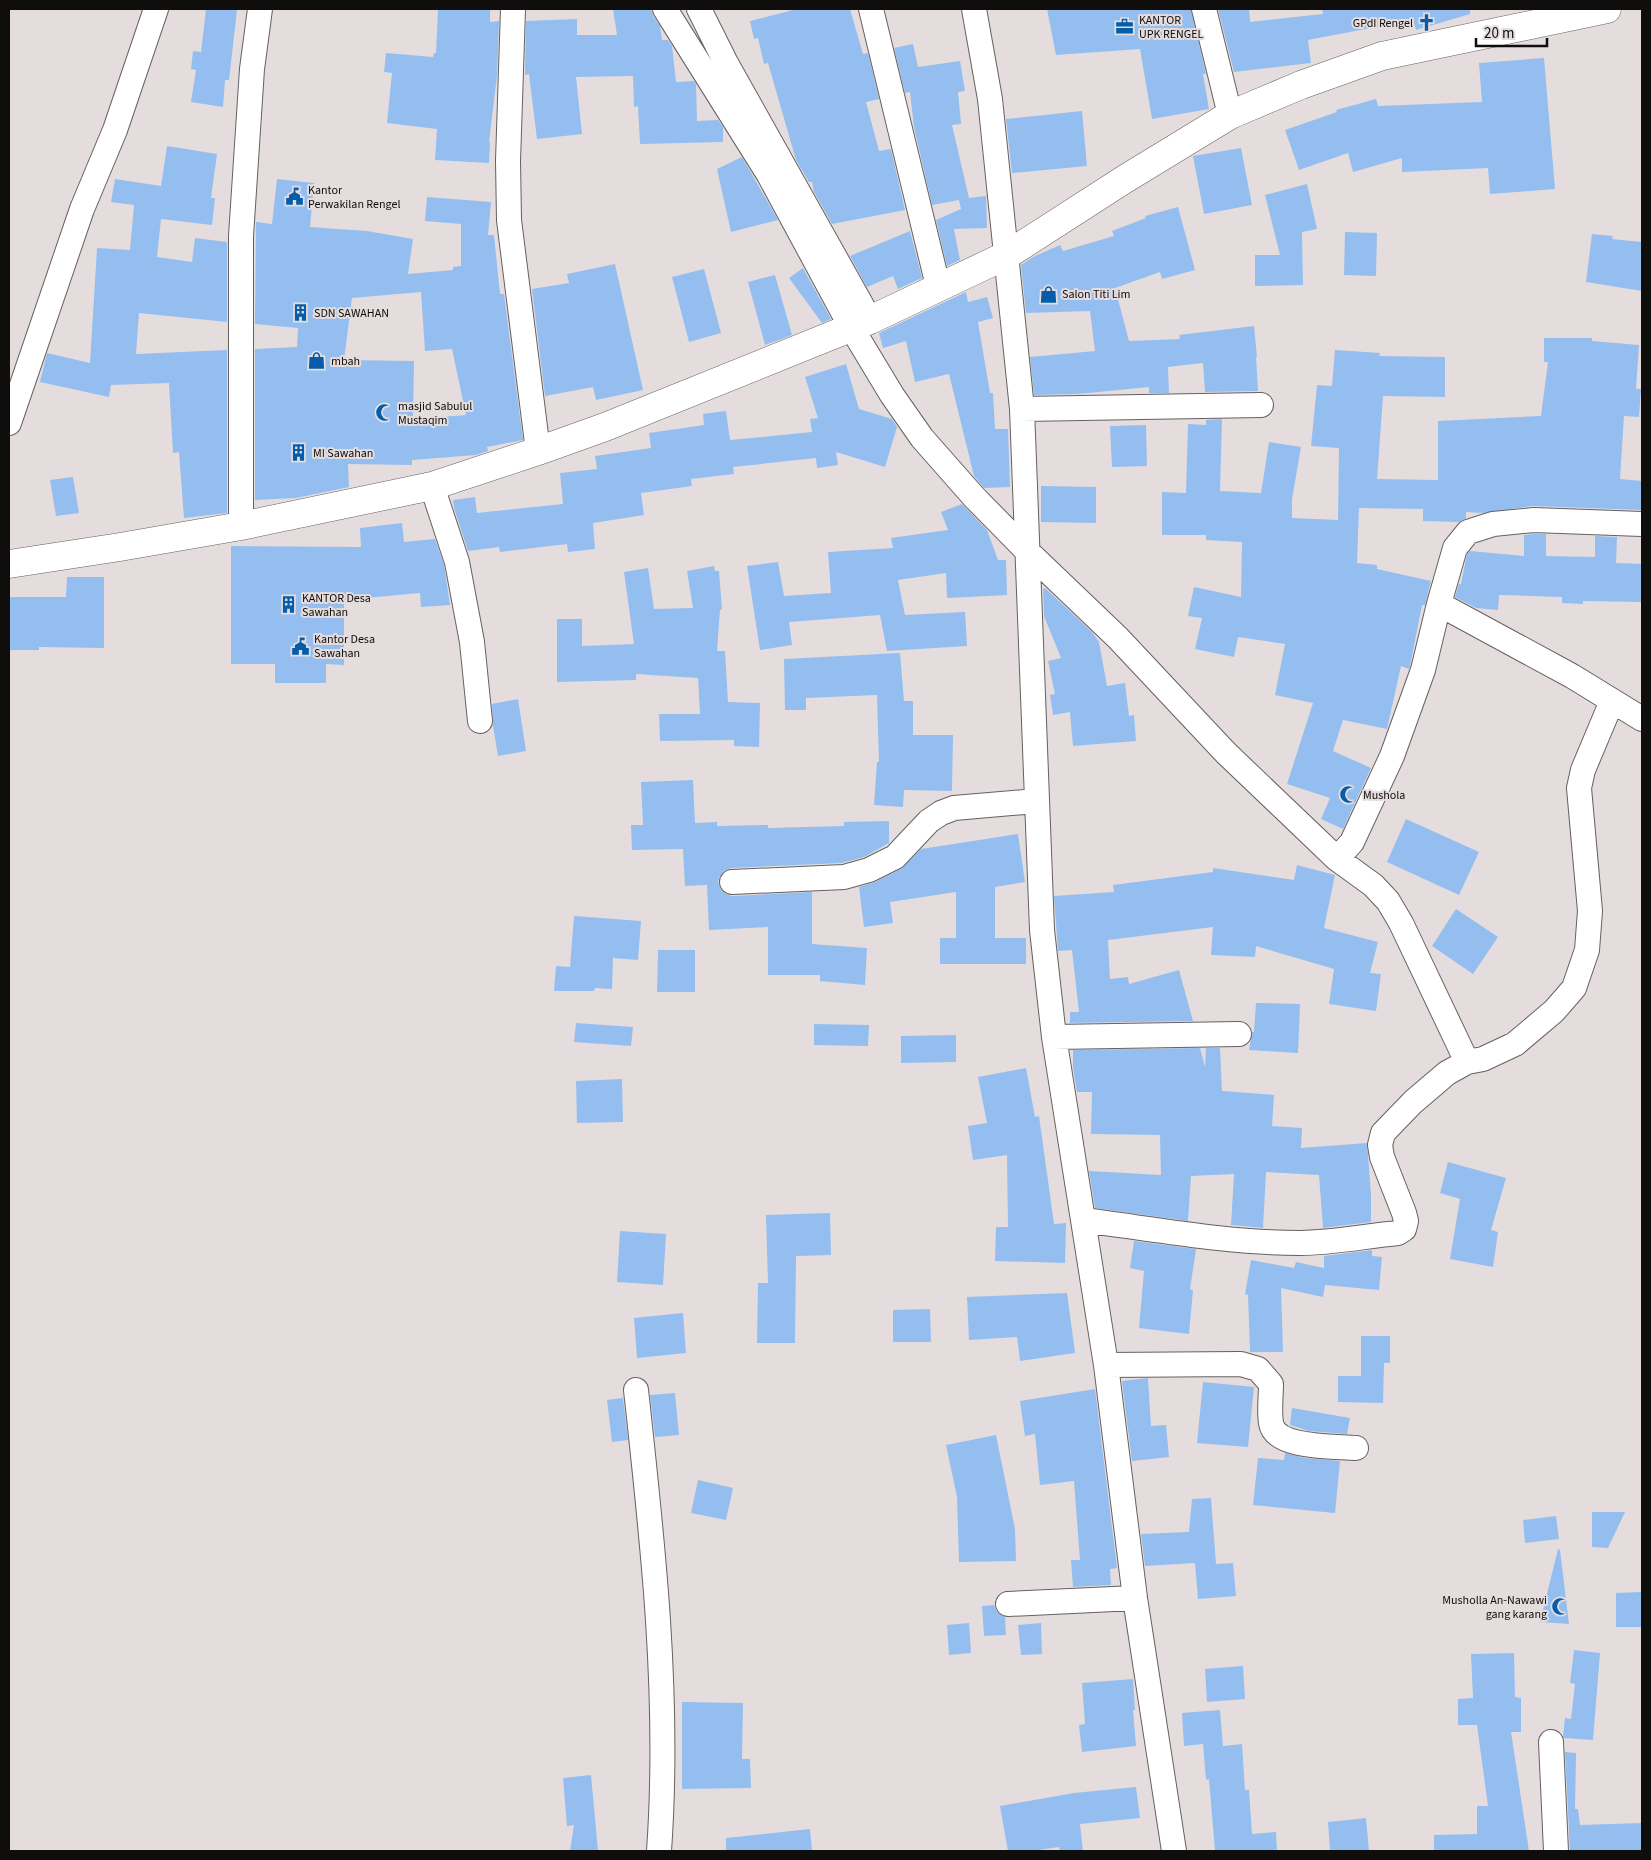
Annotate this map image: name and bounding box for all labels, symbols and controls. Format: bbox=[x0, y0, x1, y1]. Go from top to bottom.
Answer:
place label: KANTOR UPK RENGEL bbox=[1139, 12, 1204, 43]
church icon: GPdI Rengel bbox=[1417, 13, 1437, 33]
place label: GPdI Rengel bbox=[1353, 15, 1413, 32]
scale bar bbox=[1476, 15, 1547, 47]
office icon: KANTOR UPK RENGEL bbox=[1115, 17, 1135, 37]
text: 20 m bbox=[1484, 23, 1514, 44]
place label: Kantor Perwakilan Rengel bbox=[308, 182, 401, 213]
public building icon: Kantor Perwakilan Rengel bbox=[284, 187, 304, 207]
shop icon: Salon Titi Lim bbox=[1038, 284, 1058, 304]
place label: Salon Titi Lim bbox=[1062, 286, 1131, 303]
building icon: SDN SAWAHAN bbox=[290, 303, 310, 323]
place label: SDN SAWAHAN bbox=[314, 305, 389, 322]
shop icon: mbah bbox=[307, 351, 327, 371]
place label: mbah bbox=[331, 353, 360, 370]
place label: masjid Sabulul Mustaqim bbox=[398, 398, 472, 429]
mosque icon: masjid Sabulul Mustaqim bbox=[374, 403, 394, 423]
building icon: MI Sawahan bbox=[289, 443, 309, 463]
place label: MI Sawahan bbox=[313, 445, 373, 462]
place label: KANTOR Desa Sawahan bbox=[302, 590, 371, 621]
building icon: KANTOR Desa Sawahan bbox=[278, 595, 298, 615]
place label: Kantor Desa Sawahan bbox=[314, 631, 375, 662]
public building icon: Kantor Desa Sawahan bbox=[290, 636, 310, 656]
mosque icon: Mushola bbox=[1339, 785, 1359, 805]
place label: Mushola bbox=[1363, 787, 1405, 804]
place label: Musholla An-Nawawi gang karang bbox=[1442, 1592, 1547, 1623]
mosque icon: Musholla An-Nawawi gang karang bbox=[1551, 1597, 1571, 1617]

